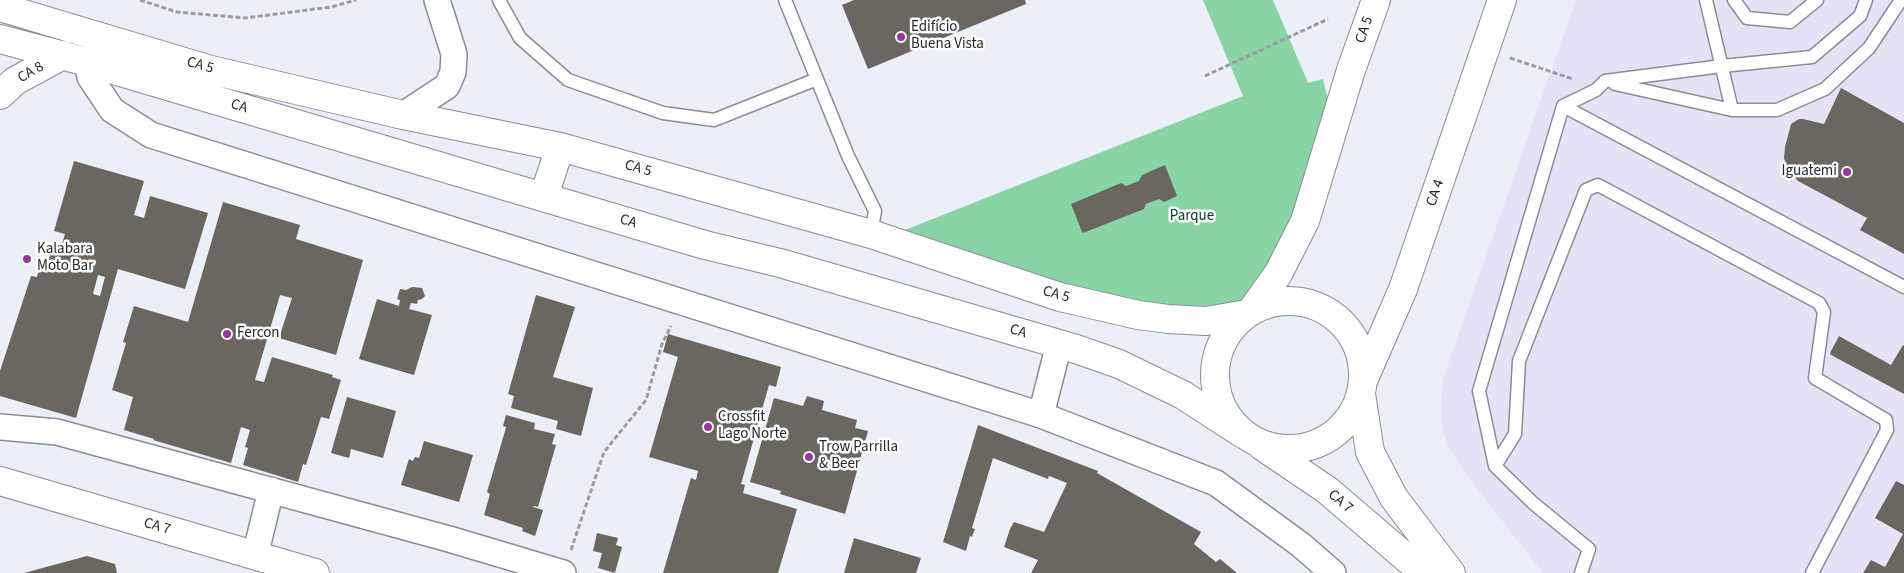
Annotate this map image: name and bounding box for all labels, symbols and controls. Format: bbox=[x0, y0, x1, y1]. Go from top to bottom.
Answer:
street label: CA 5 bbox=[1352, 14, 1378, 46]
place label: Edifício Buena Vista bbox=[911, 19, 984, 54]
marker: Edifício Buena Vista bbox=[895, 31, 907, 43]
street label: CA 5 bbox=[184, 54, 216, 78]
street label: CA 8 bbox=[15, 58, 47, 88]
street label: CA bbox=[228, 96, 250, 118]
street label: CA 5 bbox=[622, 157, 654, 181]
place label: Iguatemi bbox=[1782, 163, 1837, 181]
marker: Iguatemi bbox=[1841, 166, 1853, 178]
street label: CA 4 bbox=[1423, 177, 1449, 209]
park label: Parque bbox=[1170, 208, 1214, 226]
street label: CA bbox=[617, 211, 639, 233]
place label: Kalabara Moto Bar bbox=[37, 241, 93, 276]
marker: Kalabara Moto Bar bbox=[21, 253, 33, 265]
street label: CA 5 bbox=[1040, 283, 1072, 307]
street label: CA bbox=[1007, 321, 1029, 343]
place label: Fercon bbox=[237, 325, 280, 343]
marker: Fercon bbox=[221, 328, 233, 340]
place label: Crossfit Lago Norte bbox=[718, 409, 787, 444]
marker: Crossfit Lago Norte bbox=[702, 421, 714, 433]
place label: Trow Parrilla & Beer bbox=[819, 439, 898, 474]
marker: Trow Parrilla & Beer bbox=[803, 451, 815, 463]
street label: CA 7 bbox=[1324, 486, 1356, 518]
street label: CA 7 bbox=[141, 515, 173, 539]

